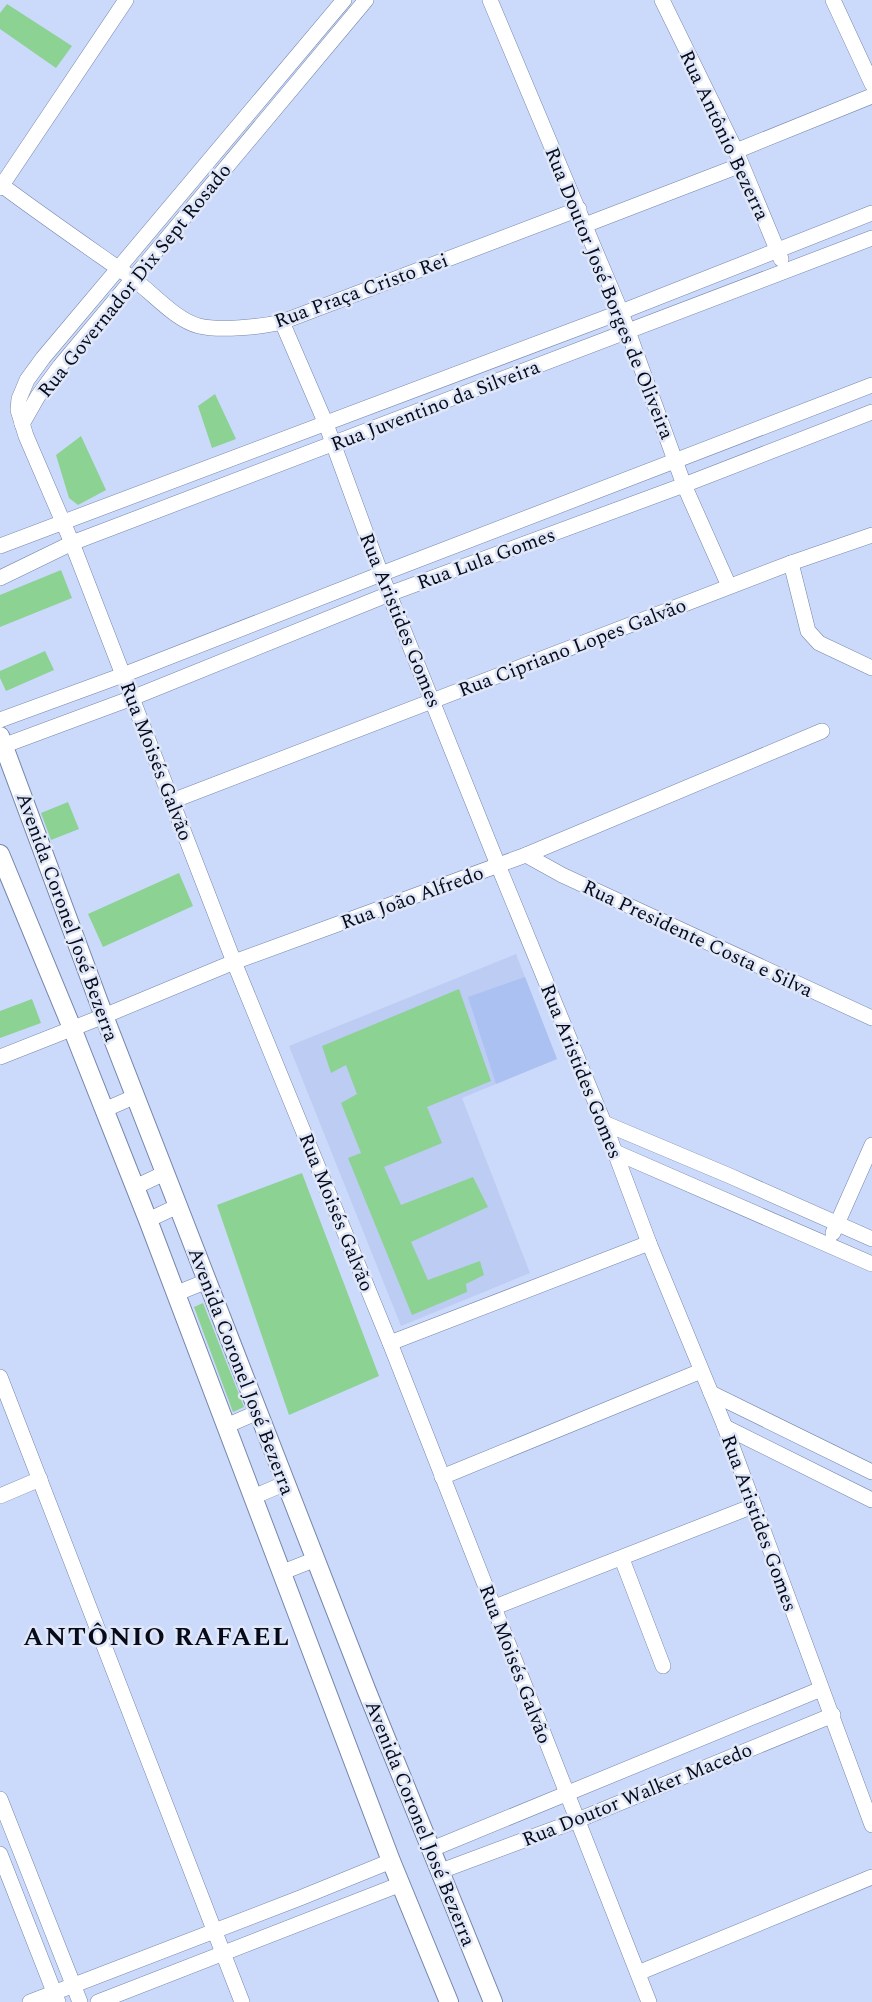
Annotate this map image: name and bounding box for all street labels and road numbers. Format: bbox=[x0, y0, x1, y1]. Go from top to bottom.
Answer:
street label: Rua Antônio Bezerra bbox=[671, 45, 777, 226]
street label: Rua Doutor José Borges de Oliveira bbox=[537, 143, 682, 444]
street label: Rua Governador Dix Sept Rosado bbox=[31, 157, 239, 404]
street label: Rua Praça Cristo Rei bbox=[270, 246, 453, 336]
street label: Rua Juventino da Silveira bbox=[326, 352, 545, 460]
street label: Rua Lula Gomes bbox=[413, 520, 560, 598]
street label: Rua Aristides Gomes bbox=[351, 528, 449, 712]
street label: Rua Cipriano Lopes Galvão bbox=[454, 591, 691, 705]
street label: Rua Moisés Galvão bbox=[112, 677, 200, 845]
street label: Avenida Coronel José Bezerra bbox=[8, 789, 126, 1046]
street label: Rua João Alfredo bbox=[337, 858, 488, 938]
street label: Rua Presidente Costa e Silva bbox=[577, 872, 818, 1006]
street label: Rua Aristides Gomes bbox=[532, 979, 630, 1163]
street label: Rua Moisés Galvão bbox=[291, 1129, 382, 1296]
street label: Avenida Coronel José Bezerra bbox=[180, 1243, 302, 1500]
street label: Rua Aristides Gomes bbox=[713, 1431, 805, 1616]
street label: Rua Moisés Galvão bbox=[471, 1580, 559, 1748]
street label: Avenida Coronel José Bezerra bbox=[357, 1696, 483, 1951]
street label: Rua Doutor Walker Macedo bbox=[518, 1735, 757, 1855]

